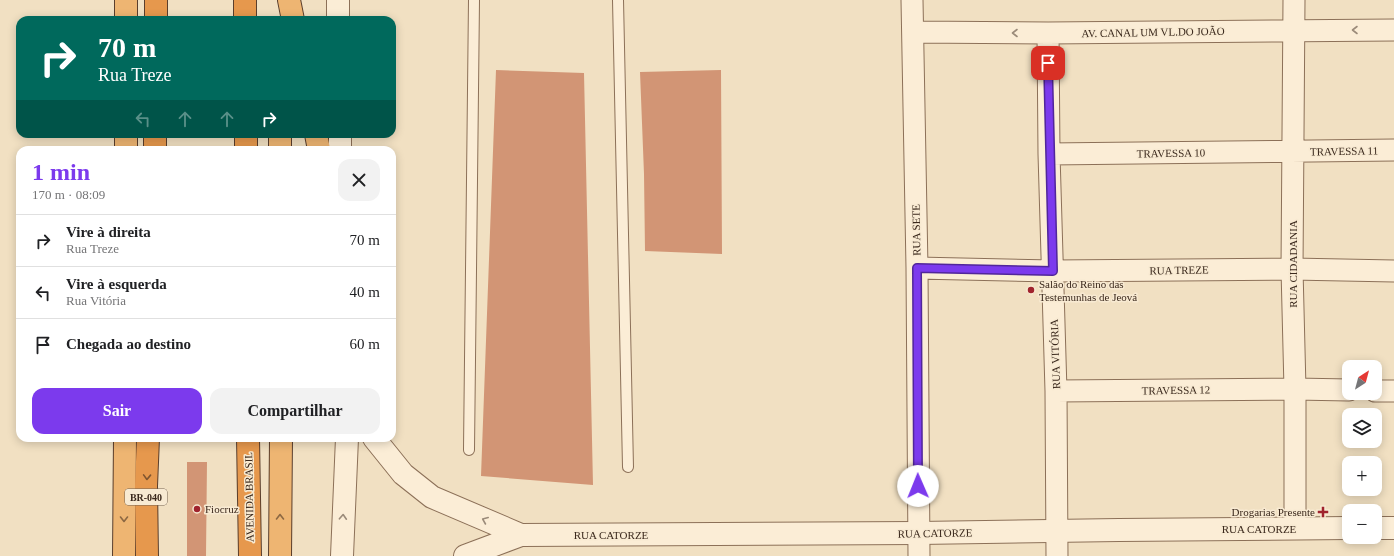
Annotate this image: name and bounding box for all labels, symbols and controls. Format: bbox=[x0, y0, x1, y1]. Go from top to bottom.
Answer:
street label: AV. CANAL UM VL.DO JOÃO bbox=[1081, 25, 1225, 39]
one-way arrow bbox=[1352, 26, 1358, 34]
one-way arrow bbox=[1012, 29, 1018, 37]
icon: right bbox=[32, 32, 84, 84]
text: 70 m bbox=[98, 32, 156, 63]
pin bbox=[1031, 46, 1065, 80]
icon: arrive bbox=[1037, 52, 1059, 74]
text: Rua Treze bbox=[98, 65, 172, 85]
icon: left bbox=[132, 108, 154, 130]
icon: ahead bbox=[174, 108, 196, 130]
icon: ahead bbox=[216, 108, 238, 130]
icon: right bbox=[258, 108, 280, 130]
street label: TRAVESSA 11 bbox=[1310, 144, 1378, 158]
street label: TRAVESSA 10 bbox=[1137, 146, 1206, 160]
text: 1 min bbox=[32, 159, 90, 185]
button: close bbox=[338, 159, 380, 201]
text: 170 m · 08:09 bbox=[32, 187, 105, 202]
street label: RUA SETE bbox=[910, 204, 922, 256]
street label: RUA CIDADANIA bbox=[1287, 220, 1299, 308]
text: Vire à direita bbox=[66, 224, 151, 240]
icon: right bbox=[32, 230, 54, 252]
text: 70 m bbox=[350, 232, 380, 248]
text: Rua Treze bbox=[66, 241, 119, 256]
street label: RUA TREZE bbox=[1149, 263, 1209, 277]
text: Vire à esquerda bbox=[66, 276, 167, 292]
place label: Salão do Reino das Testemunhas de Jeová bbox=[1039, 278, 1137, 303]
icon: left bbox=[32, 282, 54, 304]
text: 40 m bbox=[350, 284, 380, 300]
marker: Salão do Reino das Testemunhas de Jeová bbox=[1026, 285, 1036, 295]
text: Rua Vitória bbox=[66, 293, 126, 308]
street label: RUA VITÓRIA bbox=[1048, 319, 1062, 389]
icon: arrive bbox=[32, 334, 54, 356]
text: Chegada ao destino bbox=[66, 336, 191, 352]
text: 60 m bbox=[350, 336, 380, 352]
north arrow bbox=[1342, 360, 1382, 400]
map controls bbox=[1342, 360, 1382, 544]
street label: TRAVESSA 12 bbox=[1142, 383, 1210, 397]
button: Sair bbox=[32, 388, 202, 434]
button: Compartilhar bbox=[210, 388, 380, 434]
button: layers bbox=[1342, 408, 1382, 448]
street label: AVENIDA BRASIL bbox=[242, 452, 256, 542]
button: + bbox=[1342, 456, 1382, 496]
position arrow bbox=[897, 465, 939, 507]
one-way arrow bbox=[142, 474, 151, 480]
road number: BR-040 bbox=[125, 489, 167, 505]
place label: Fiocruz bbox=[205, 503, 239, 515]
marker: Fiocruz bbox=[192, 504, 202, 514]
button: − bbox=[1342, 504, 1382, 544]
place label: Drogarias Presente bbox=[1232, 506, 1315, 518]
marker: Drogarias Presente bbox=[1318, 507, 1328, 517]
one-way arrow bbox=[276, 514, 285, 520]
one-way arrow bbox=[339, 514, 348, 520]
one-way arrow bbox=[120, 516, 128, 522]
one-way arrow bbox=[482, 517, 490, 525]
street label: RUA CATORZE bbox=[1222, 523, 1297, 535]
street label: RUA CATORZE bbox=[898, 526, 973, 540]
street label: RUA CATORZE bbox=[574, 529, 649, 541]

